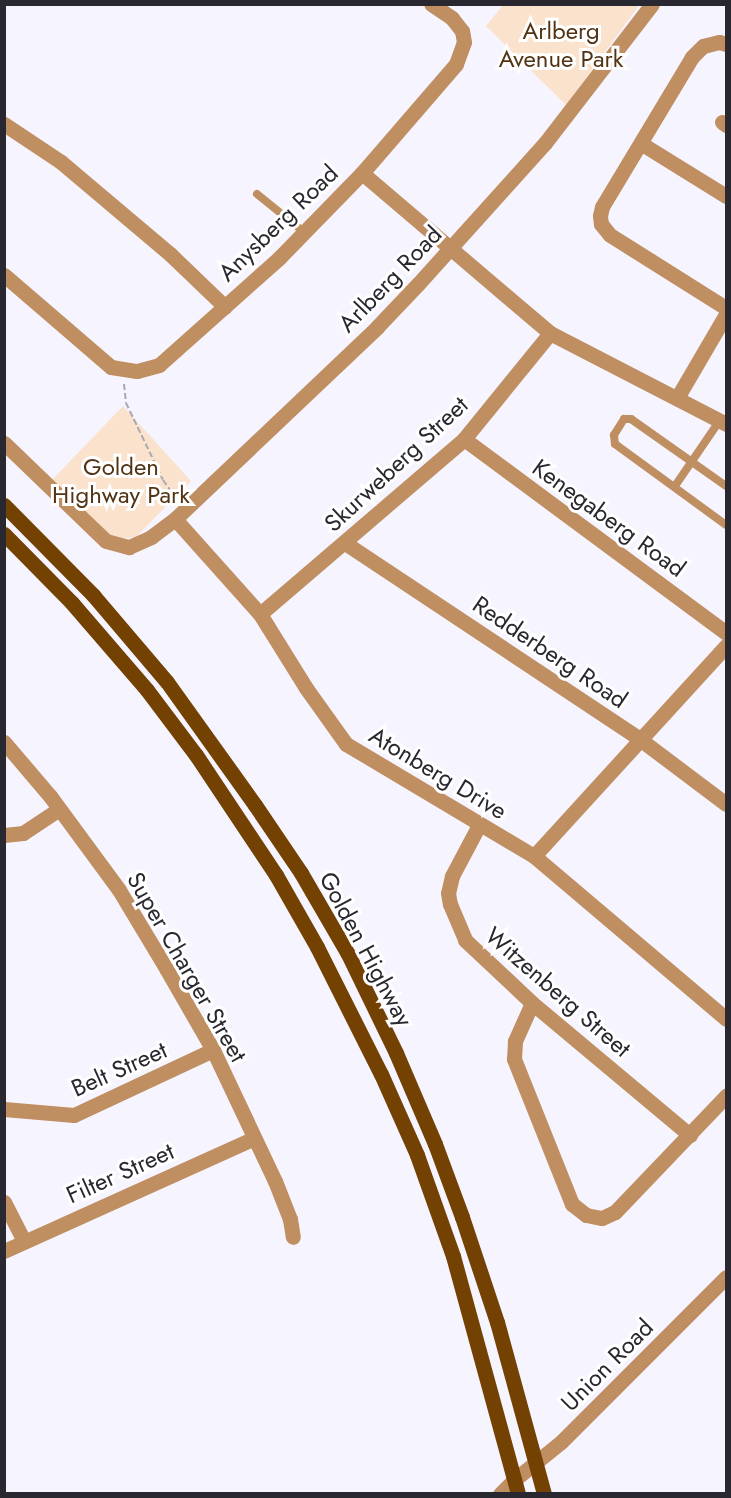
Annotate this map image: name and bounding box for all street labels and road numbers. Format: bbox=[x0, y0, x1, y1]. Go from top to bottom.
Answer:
street label: Anysberg Road bbox=[212, 159, 344, 287]
street label: Arlberg Road bbox=[332, 220, 448, 338]
street label: Skurweberg Street bbox=[318, 390, 474, 538]
street label: Kenegaberg Road bbox=[527, 453, 691, 583]
street label: Redderberg Road bbox=[467, 590, 633, 714]
street label: Atonberg Drive bbox=[364, 721, 512, 825]
street label: Super Charger Street bbox=[121, 867, 253, 1067]
street label: Golden Highway bbox=[313, 867, 419, 1031]
street label: Witzenberg Street bbox=[479, 921, 637, 1063]
street label: Belt Street bbox=[67, 1035, 171, 1103]
street label: Filter Street bbox=[62, 1137, 178, 1209]
street label: Union Road bbox=[555, 1313, 659, 1417]

